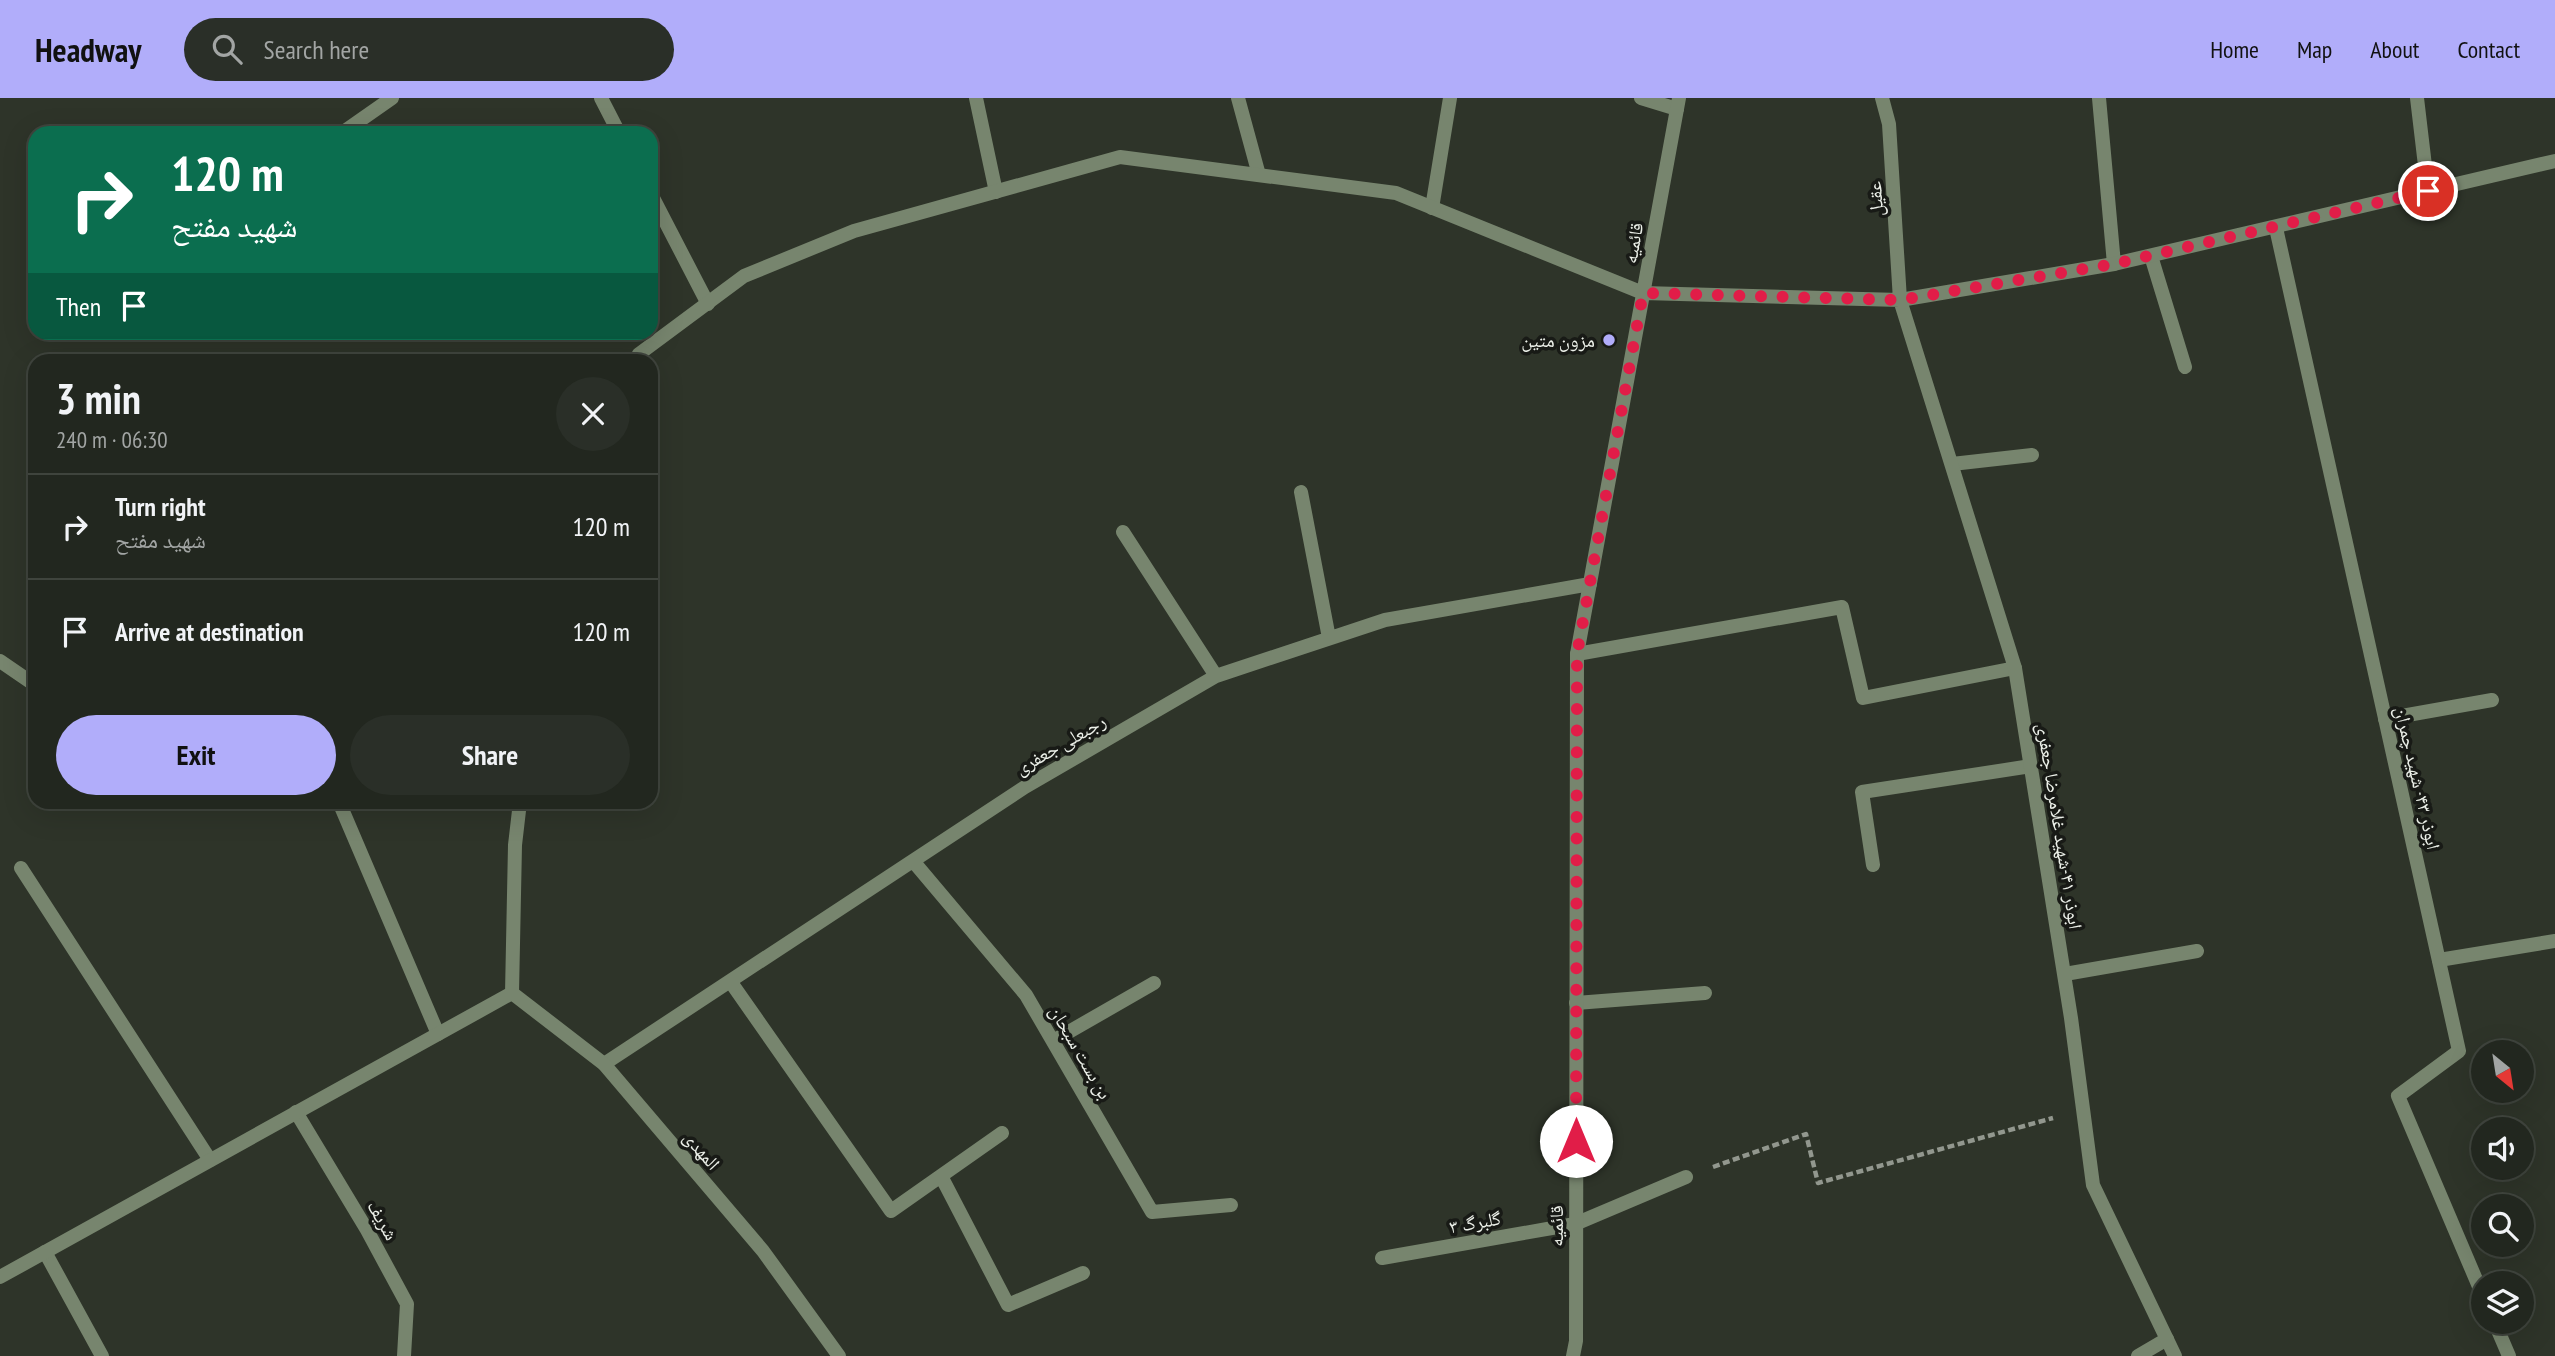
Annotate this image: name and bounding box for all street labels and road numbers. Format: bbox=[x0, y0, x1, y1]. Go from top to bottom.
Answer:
street label: عقیل bbox=[1862, 180, 1888, 217]
street label: قائمیه bbox=[1618, 221, 1648, 265]
street label: ابوذر ۴۳- شهید چمران bbox=[2390, 704, 2446, 852]
street label: رجبعلی جعفری bbox=[1010, 708, 1110, 780]
street label: ابوذر ۴۱-شهید غلامرضا جعفری bbox=[2032, 721, 2088, 931]
street label: بن بست سبحان bbox=[1045, 1001, 1117, 1103]
street label: المهدی bbox=[678, 1125, 726, 1175]
street label: شریف bbox=[362, 1196, 404, 1244]
street label: قائمیه bbox=[1544, 1205, 1568, 1247]
street label: گلبرگ ۳ bbox=[1447, 1206, 1503, 1238]

